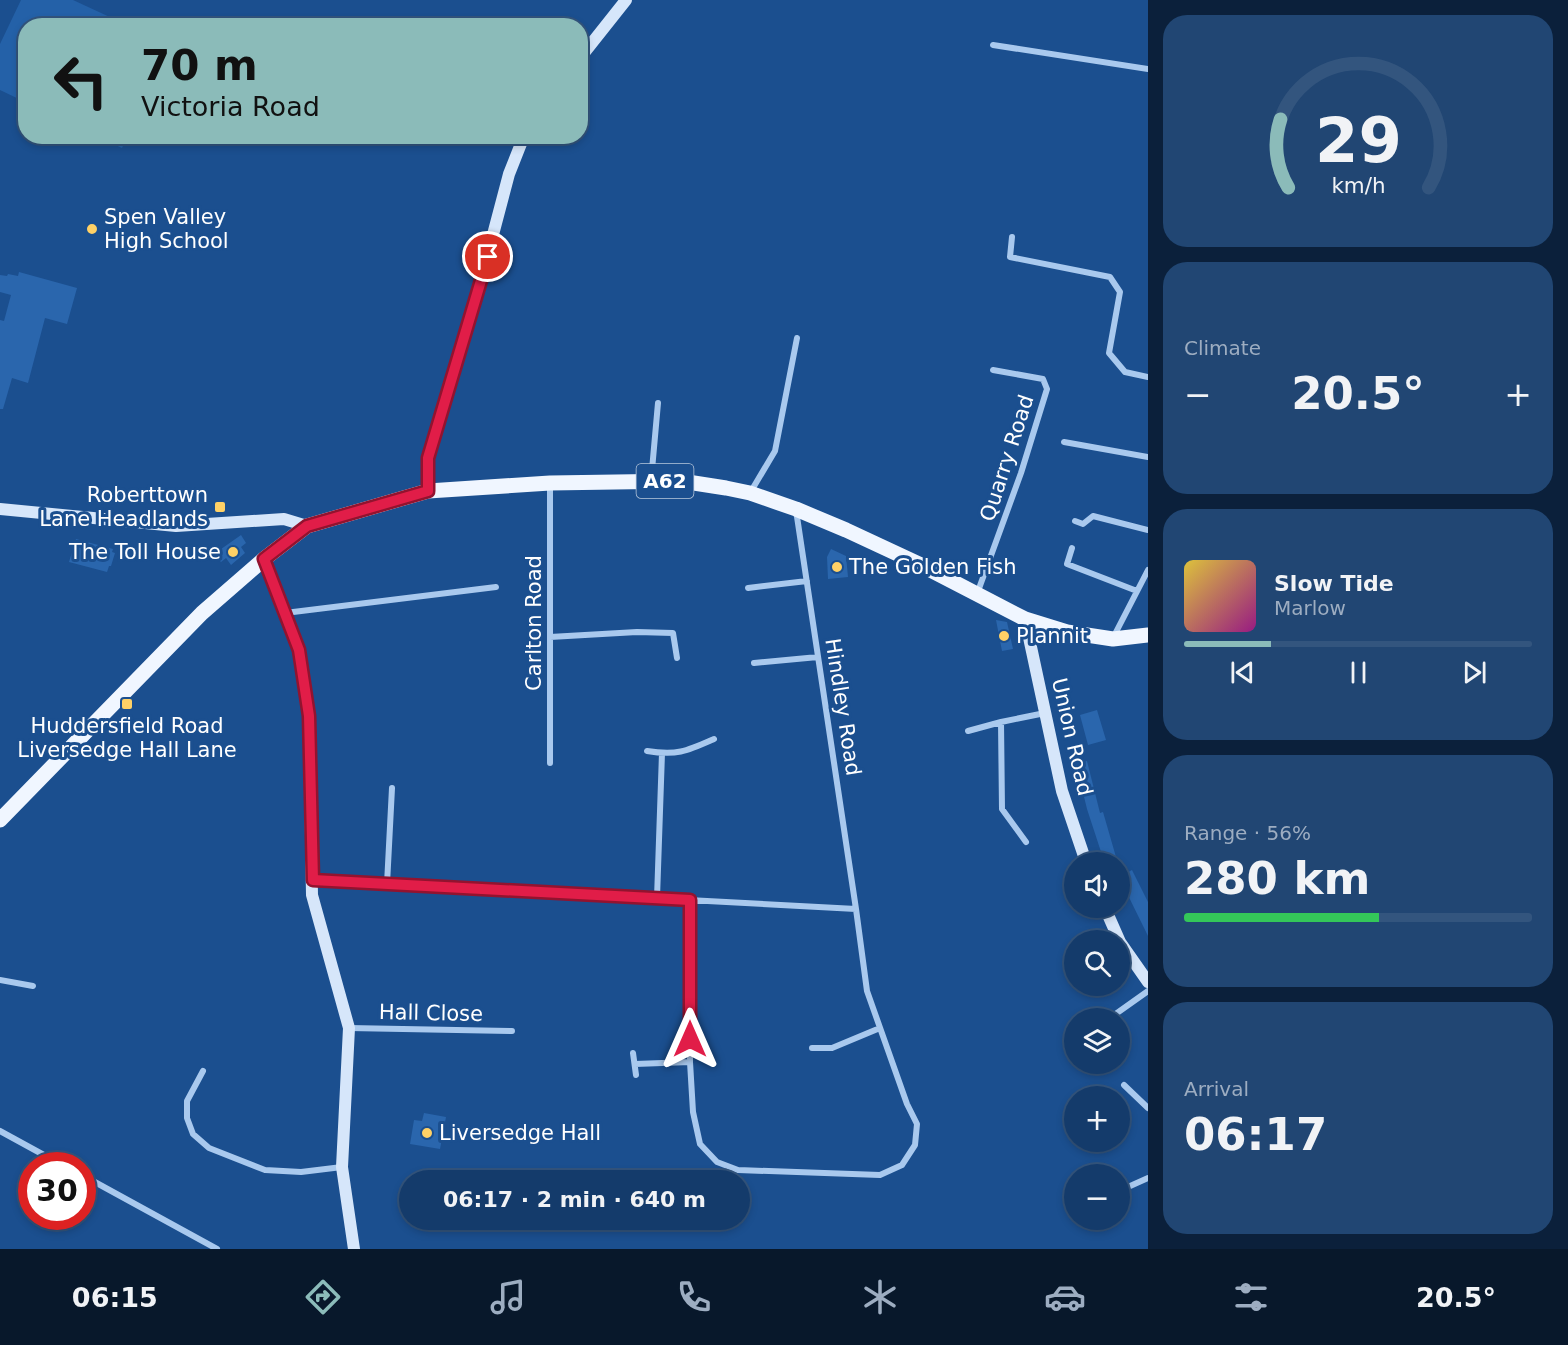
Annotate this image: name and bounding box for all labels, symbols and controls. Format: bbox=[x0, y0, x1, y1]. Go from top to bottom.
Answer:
text: 70 m bbox=[141, 41, 258, 90]
icon: left bbox=[42, 42, 120, 120]
text: Victoria Road bbox=[141, 91, 320, 122]
text: 29 bbox=[1315, 104, 1401, 177]
text: km/h bbox=[1331, 173, 1385, 198]
place label: Spen Valley High School bbox=[104, 205, 229, 253]
marker: Spen Valley High School bbox=[85, 222, 99, 236]
pin bbox=[462, 231, 513, 282]
icon: arrive bbox=[471, 240, 504, 273]
text: Climate bbox=[1184, 336, 1261, 360]
text: 20.5° bbox=[1291, 367, 1425, 420]
text: − bbox=[1184, 375, 1212, 414]
text: + bbox=[1504, 375, 1532, 414]
street label: Quarry Road bbox=[975, 392, 1039, 524]
road number: A62 bbox=[636, 464, 694, 498]
place label: Roberttown Lane Headlands bbox=[39, 483, 208, 531]
marker: Roberttown Lane Headlands bbox=[213, 500, 227, 514]
place label: The Toll House bbox=[68, 540, 221, 564]
marker: The Toll House bbox=[226, 545, 240, 559]
street label: Carlton Road bbox=[522, 555, 546, 691]
place label: The Golden Fish bbox=[848, 555, 1017, 579]
marker: The Golden Fish bbox=[830, 560, 844, 574]
text: Slow Tide bbox=[1274, 571, 1394, 596]
text: Marlow bbox=[1274, 596, 1346, 620]
place label: Plannit bbox=[1016, 624, 1088, 648]
marker: Plannit bbox=[997, 629, 1011, 643]
street label: Hindley Road bbox=[820, 637, 866, 777]
icon: previous bbox=[1226, 656, 1259, 689]
icon: pause bbox=[1342, 656, 1375, 689]
icon: next bbox=[1458, 656, 1491, 689]
street label: Union Road bbox=[1047, 676, 1097, 798]
marker: Huddersfield Road Liversedge Hall Lane bbox=[120, 697, 134, 711]
place label: Huddersfield Road Liversedge Hall Lane bbox=[17, 714, 237, 762]
text: Range · 56% bbox=[1184, 821, 1311, 845]
map controls bbox=[1064, 852, 1130, 1230]
button: sound bbox=[1064, 852, 1130, 918]
text: 280 km bbox=[1184, 852, 1370, 905]
button: search bbox=[1064, 930, 1130, 996]
street label: Hall Close bbox=[379, 1000, 483, 1026]
position arrow bbox=[658, 1007, 722, 1071]
button: layers bbox=[1064, 1008, 1130, 1074]
text: Arrival bbox=[1184, 1077, 1249, 1101]
button: + bbox=[1064, 1086, 1130, 1152]
text: 06:17 bbox=[1184, 1108, 1327, 1161]
place label: Liversedge Hall bbox=[439, 1121, 601, 1145]
marker: Liversedge Hall bbox=[420, 1126, 434, 1140]
speed limit sign: 30 bbox=[18, 1152, 96, 1230]
button: − bbox=[1064, 1164, 1130, 1230]
text: 06:17 · 2 min · 640 m bbox=[443, 1187, 706, 1212]
icon: directions bbox=[302, 1276, 344, 1318]
icon: music bbox=[487, 1276, 529, 1318]
icon: phone bbox=[673, 1276, 715, 1318]
icon: climate bbox=[859, 1276, 901, 1318]
icon: car bbox=[1044, 1276, 1086, 1318]
icon: filters bbox=[1230, 1276, 1272, 1318]
text: 06:15 bbox=[72, 1282, 158, 1313]
text: 20.5° bbox=[1416, 1282, 1496, 1313]

